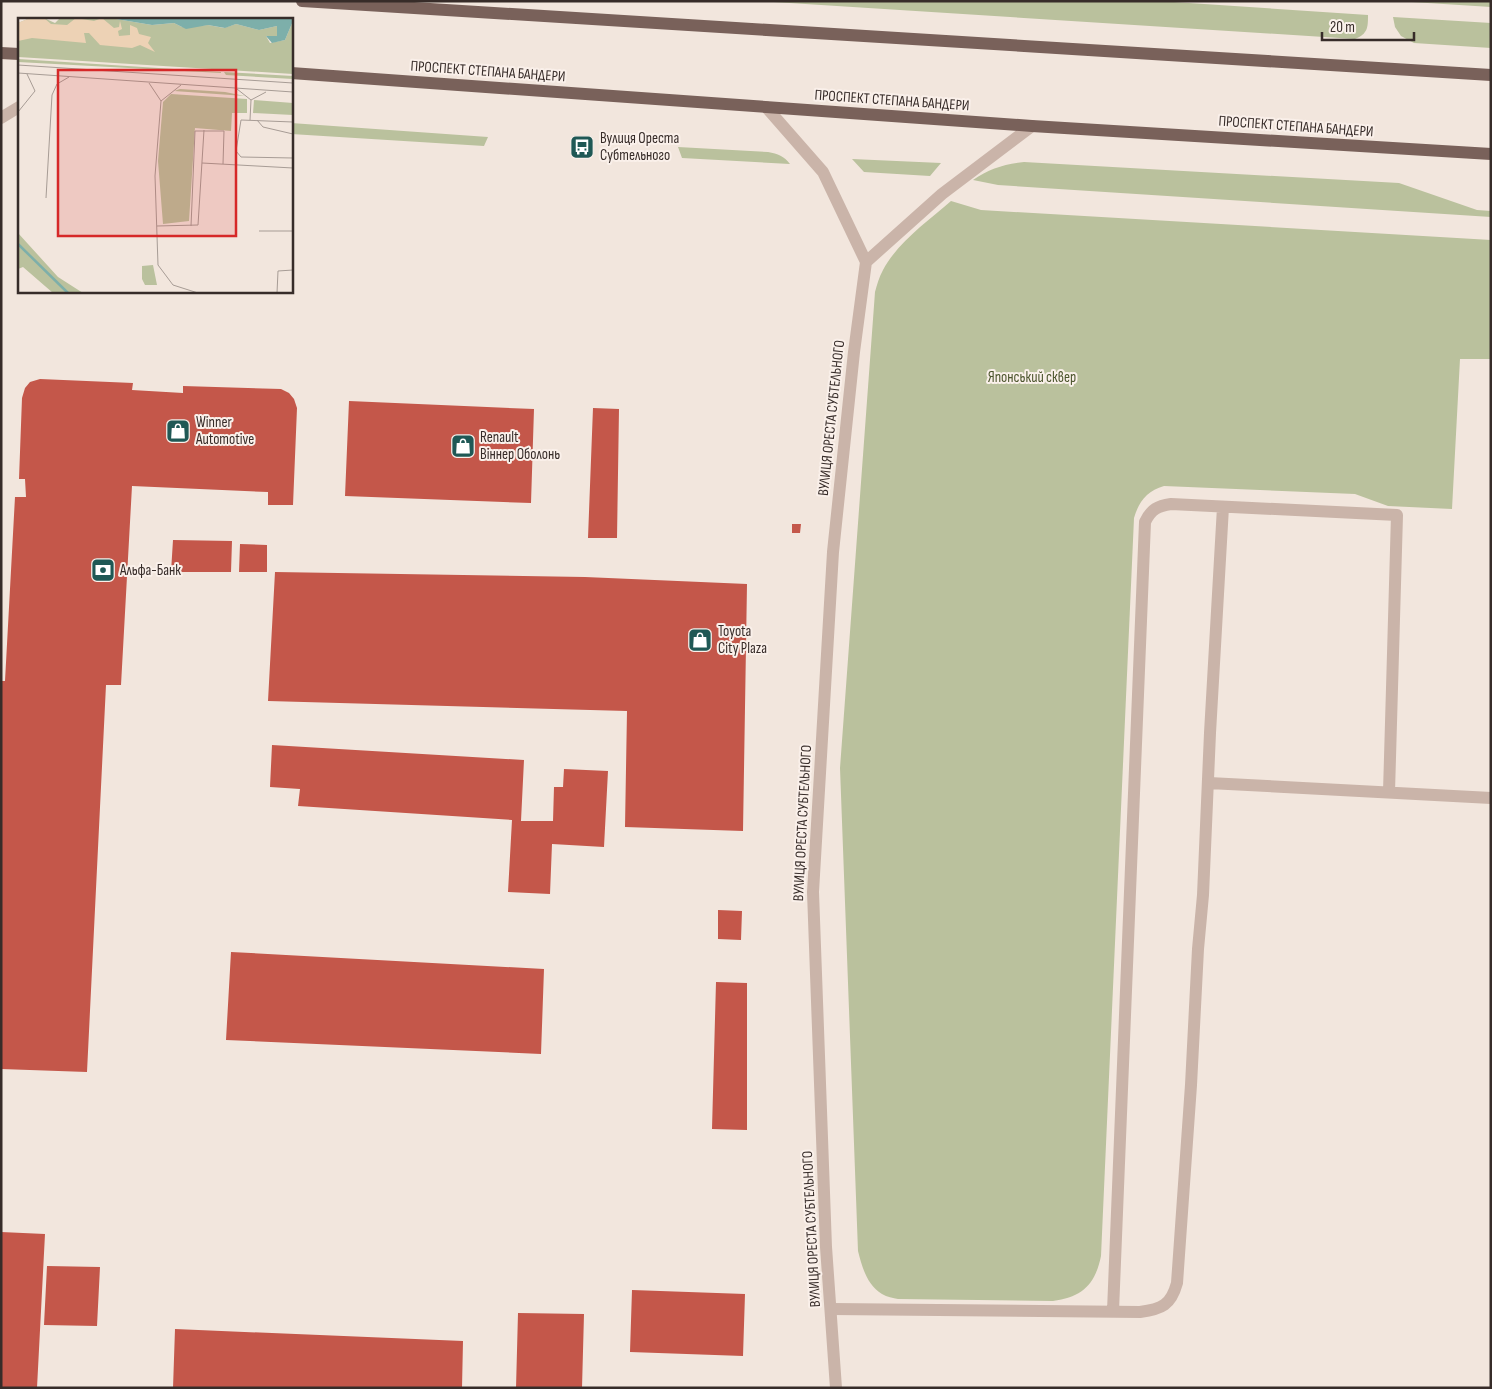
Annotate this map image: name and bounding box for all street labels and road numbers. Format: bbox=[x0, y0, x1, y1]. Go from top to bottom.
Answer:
street label: ПРОСПЕКТ СТЕПАНА БАНДЕРИ bbox=[410, 57, 566, 86]
street label: ПРОСПЕКТ СТЕПАНА БАНДЕРИ bbox=[814, 86, 970, 115]
street label: ПРОСПЕКТ СТЕПАНА БАНДЕРИ bbox=[1218, 112, 1374, 141]
street label: ВУЛИЦЯ ОРЕСТА СУБТЕЛЬНОГО bbox=[814, 339, 849, 497]
street label: ВУЛИЦЯ ОРЕСТА СУБТЕЛЬНОГО bbox=[789, 744, 816, 902]
street label: ВУЛИЦЯ ОРЕСТА СУБТЕЛЬНОГО bbox=[798, 1150, 825, 1308]

